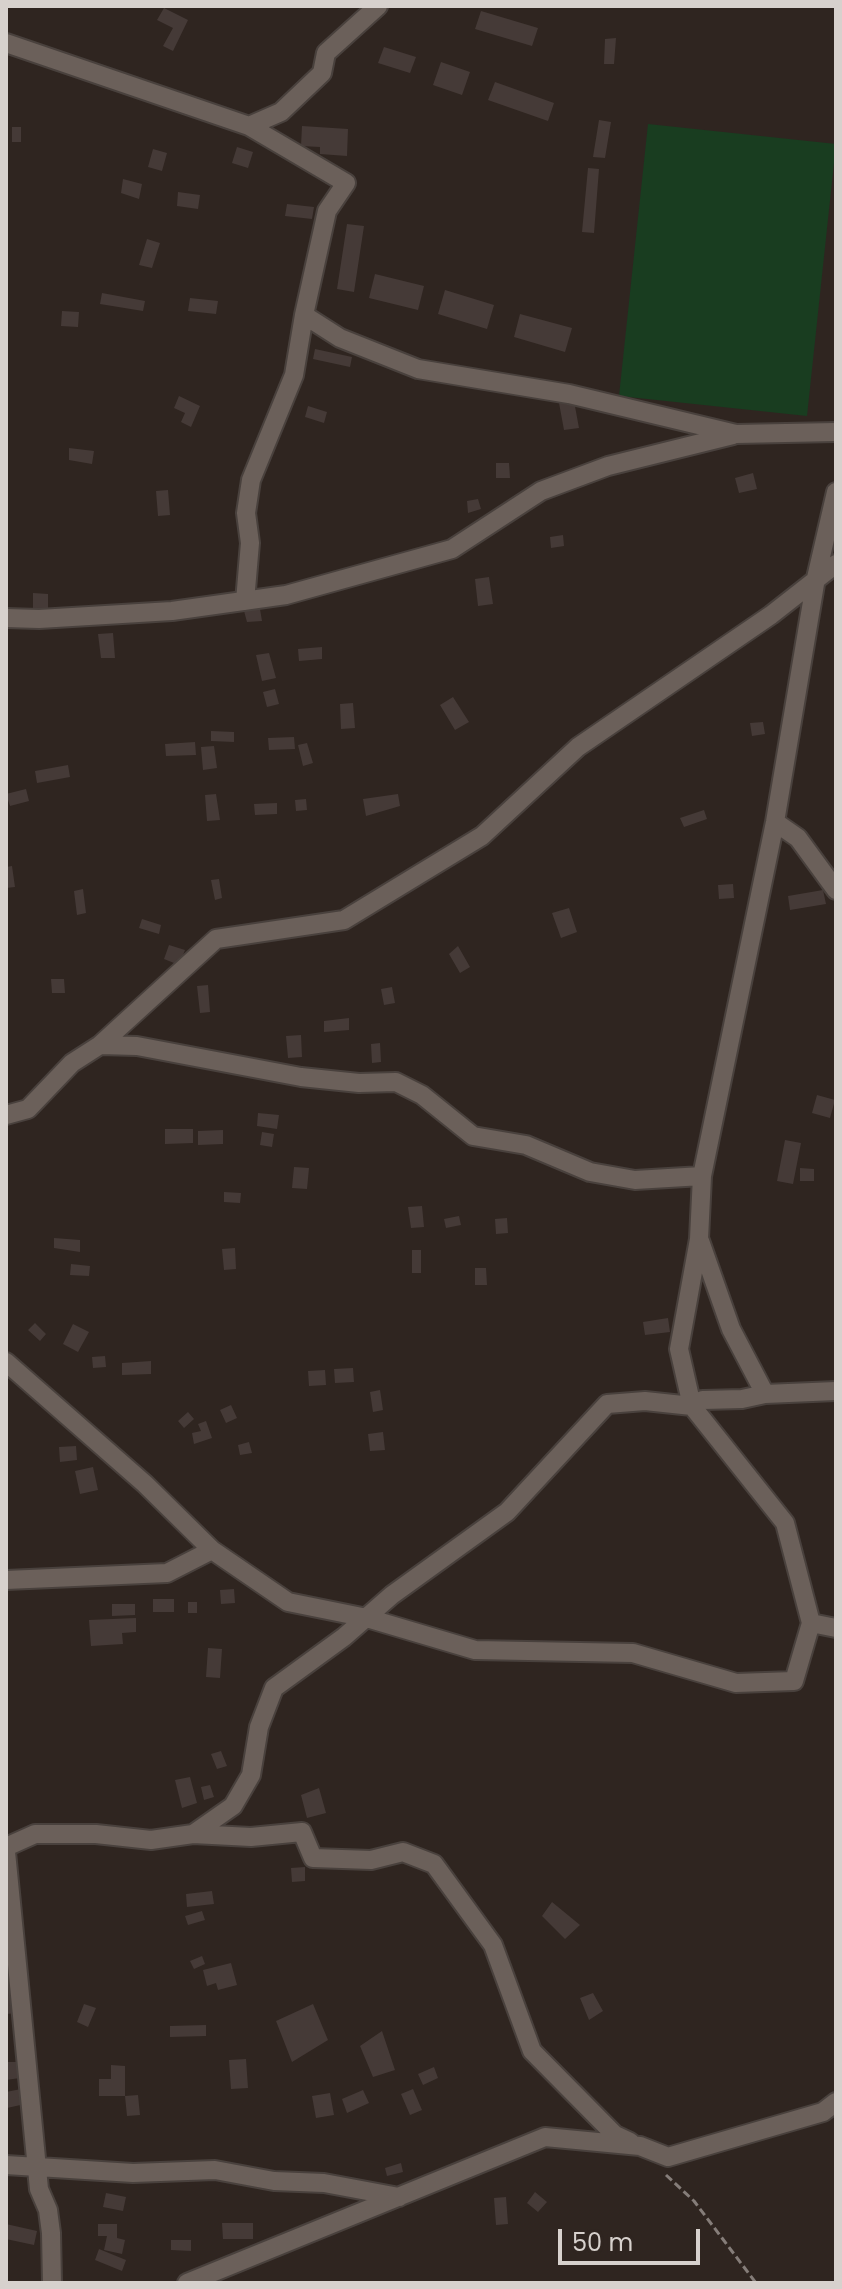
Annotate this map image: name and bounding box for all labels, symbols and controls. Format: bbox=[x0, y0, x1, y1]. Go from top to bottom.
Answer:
scale bar bbox=[562, 2213, 704, 2263]
text: 50 m bbox=[572, 2226, 633, 2259]

